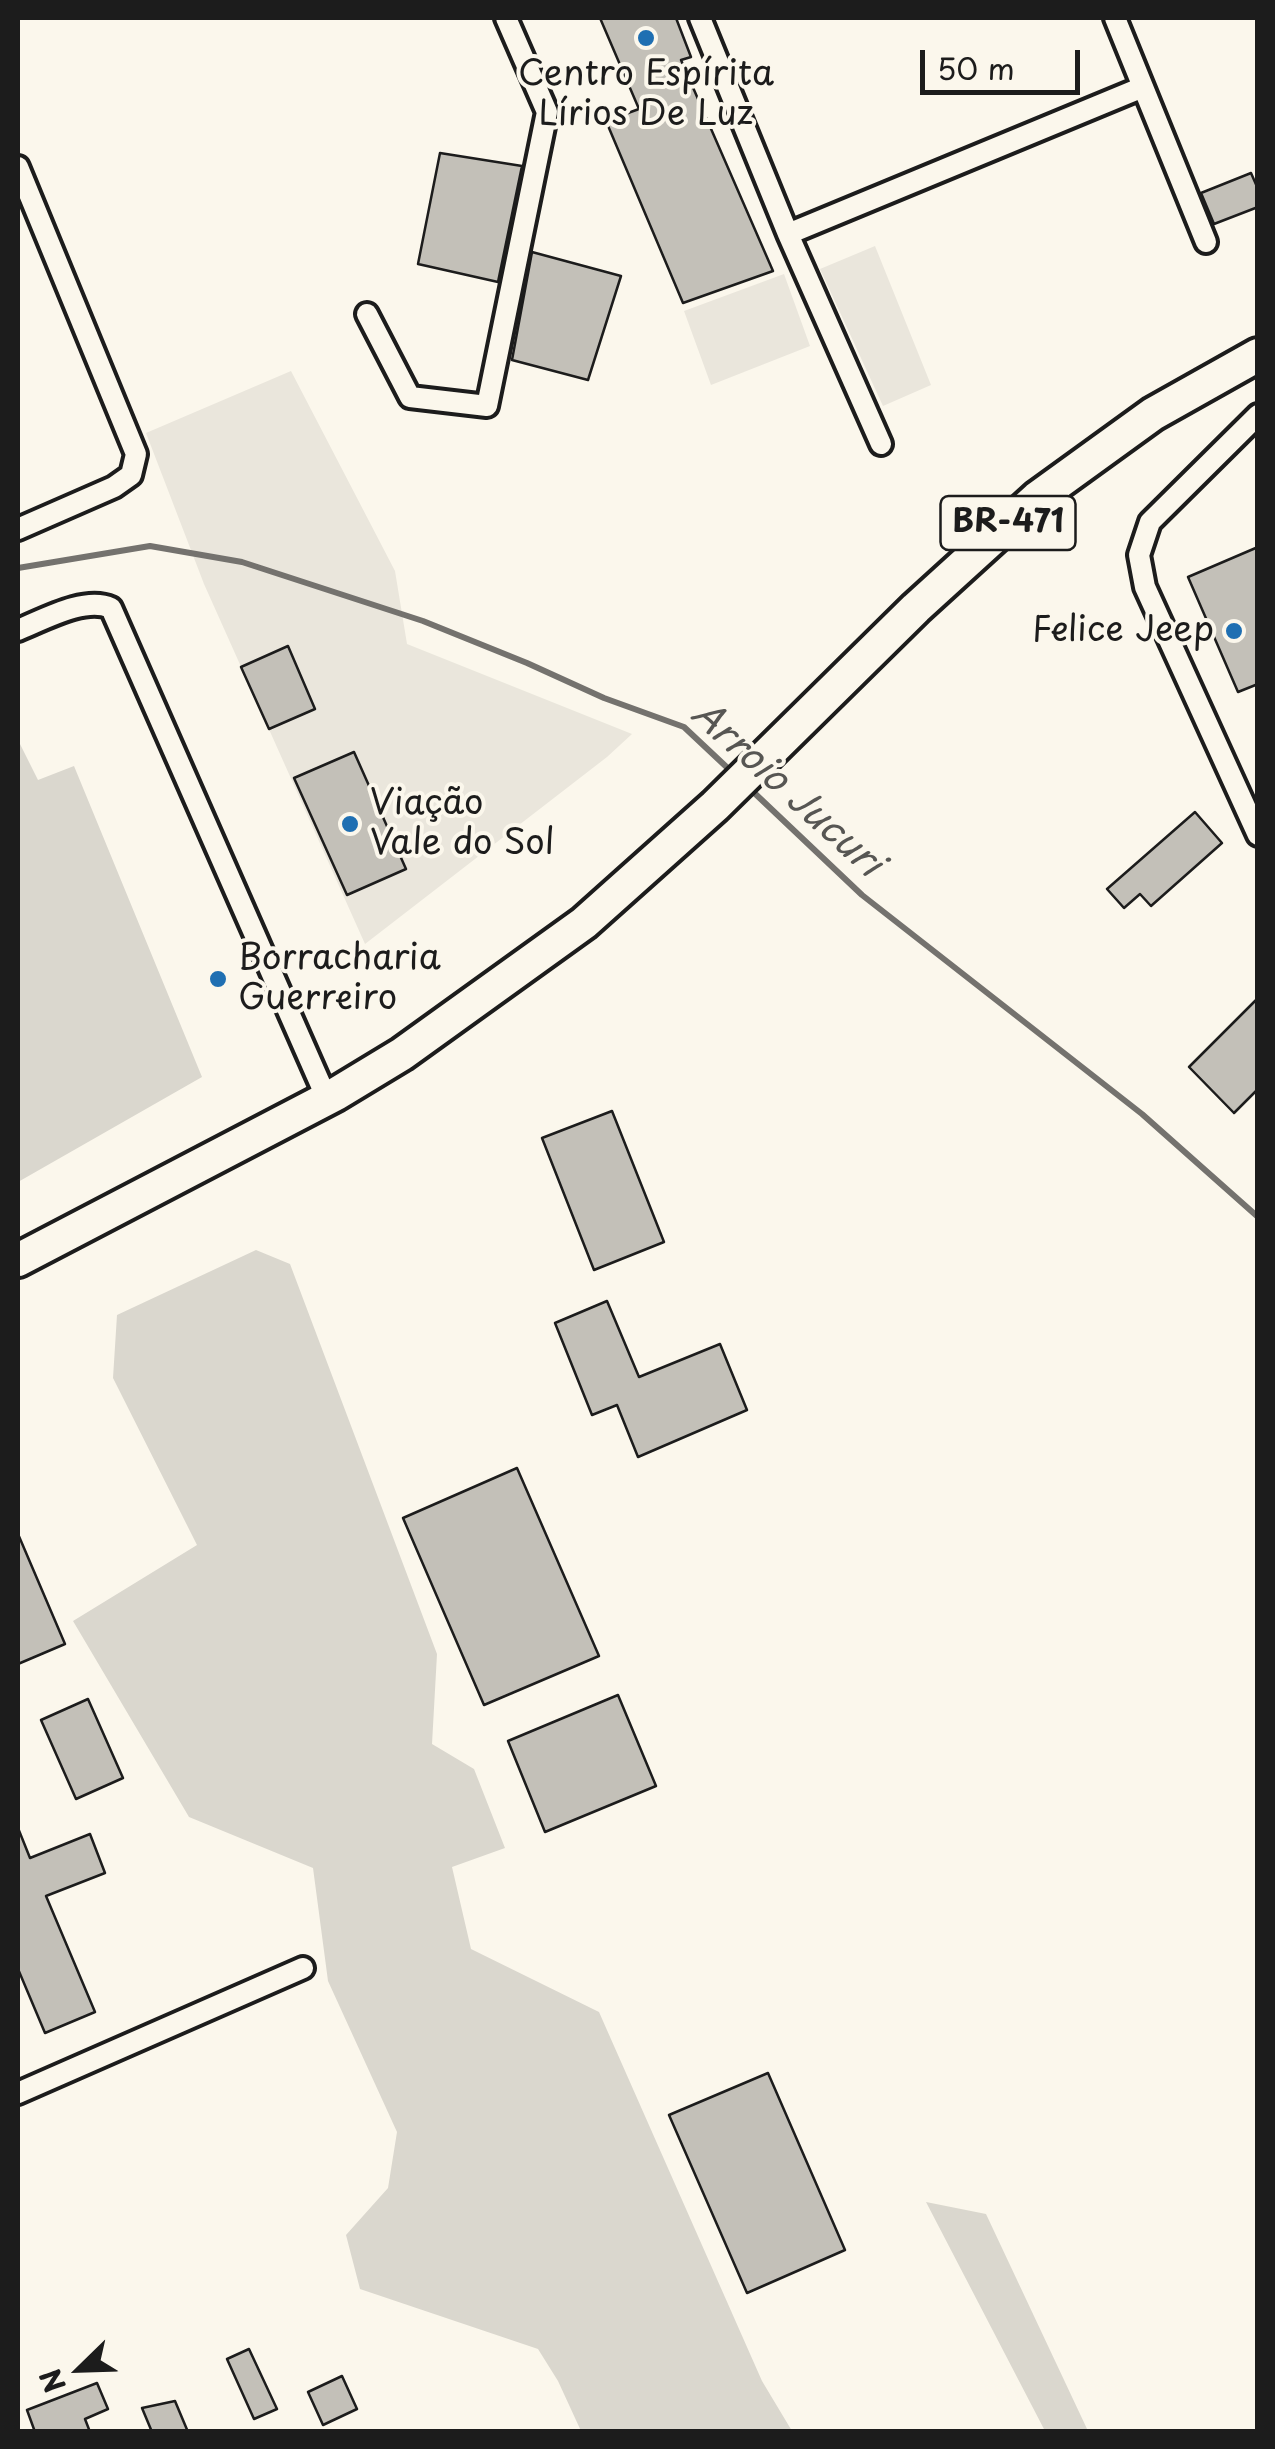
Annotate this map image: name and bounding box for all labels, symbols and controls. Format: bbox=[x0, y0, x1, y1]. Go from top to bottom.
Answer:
marker: Centro Espírita Lírios De Luz bbox=[635, 27, 657, 49]
scale bar bbox=[925, 30, 1085, 92]
text: 50 m bbox=[937, 45, 1015, 90]
place label: Centro Espírita Lírios De Luz bbox=[518, 54, 774, 136]
road number: BR-471 bbox=[940, 496, 1076, 550]
place label: Felice Jeep bbox=[1032, 610, 1214, 652]
marker: Felice Jeep bbox=[1223, 620, 1245, 642]
water label: Arroio Jucuri bbox=[681, 692, 891, 888]
place label: Viação Vale do Sol bbox=[370, 783, 555, 865]
marker: Viação Vale do Sol bbox=[339, 813, 361, 835]
place label: Borracharia Guerreiro bbox=[238, 938, 441, 1020]
marker: Borracharia Guerreiro bbox=[207, 968, 229, 990]
north arrow bbox=[30, 2319, 130, 2419]
text: N bbox=[28, 2362, 76, 2400]

